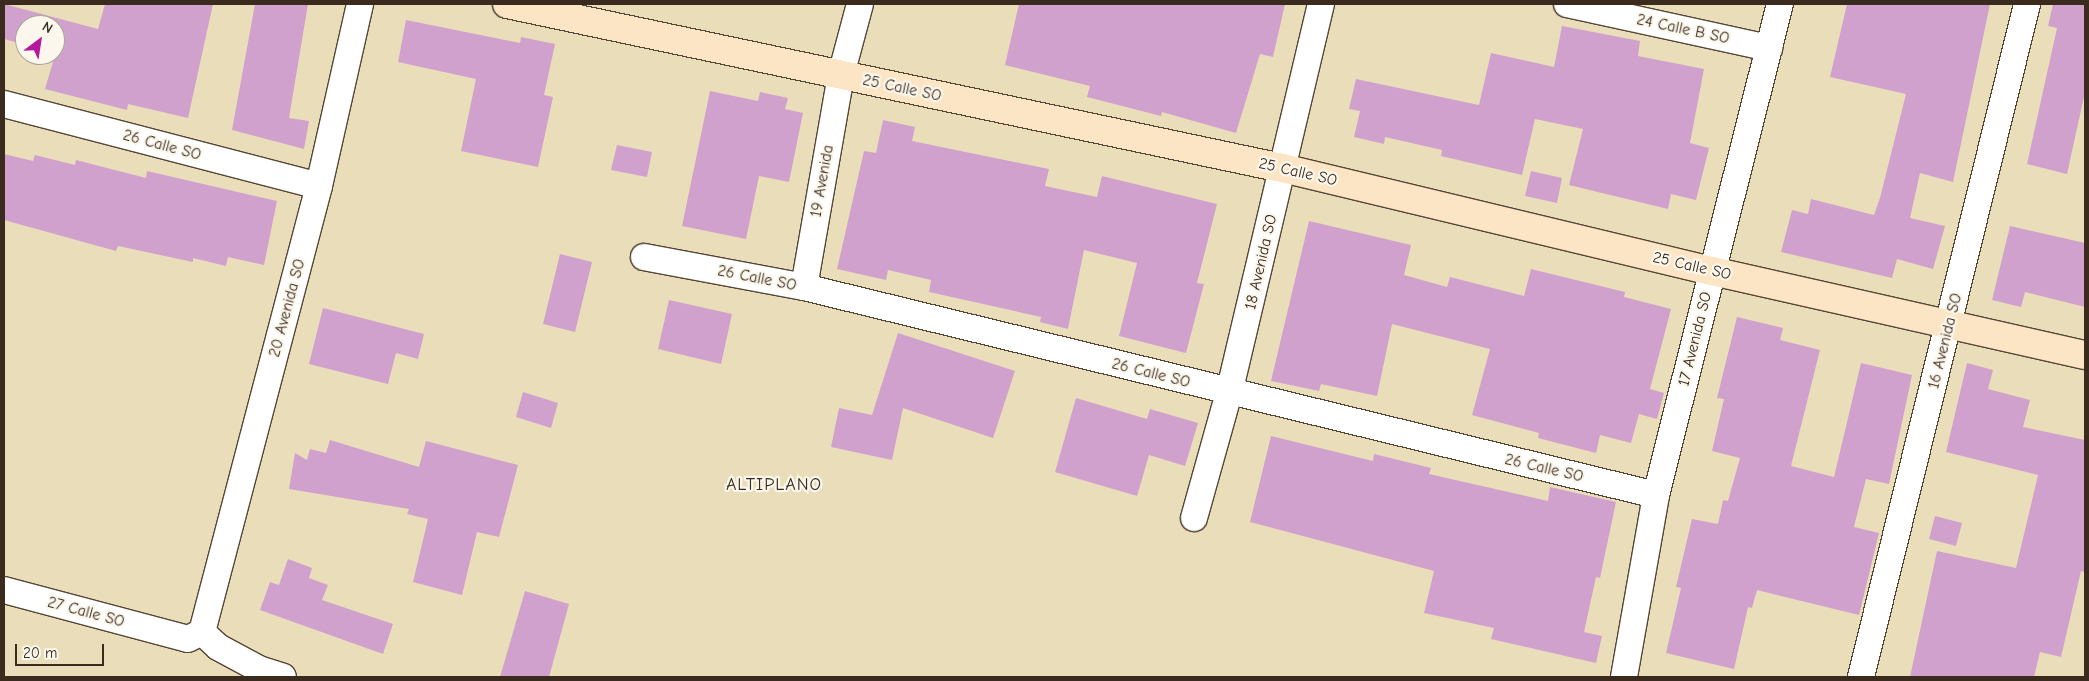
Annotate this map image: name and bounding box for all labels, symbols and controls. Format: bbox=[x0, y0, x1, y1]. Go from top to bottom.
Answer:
street label: 24 Calle B SO bbox=[1635, 10, 1731, 48]
north arrow bbox=[15, 15, 65, 65]
text: N bbox=[39, 18, 56, 37]
street label: 25 Calle SO bbox=[861, 70, 943, 106]
street label: 26 Calle SO bbox=[121, 125, 203, 165]
street label: 19 Avenida bbox=[806, 143, 838, 219]
street label: 25 Calle SO bbox=[1257, 154, 1339, 190]
street label: 18 Avenida SO bbox=[1241, 212, 1281, 312]
street label: 25 Calle SO bbox=[1651, 248, 1733, 284]
street label: 20 Avenida SO bbox=[265, 257, 309, 359]
street label: 26 Calle SO bbox=[716, 261, 798, 295]
street label: 17 Avenida SO bbox=[1674, 290, 1716, 388]
street label: 16 Avenida SO bbox=[1924, 291, 1966, 391]
street label: 26 Calle SO bbox=[1110, 354, 1192, 392]
street label: 26 Calle SO bbox=[1503, 450, 1585, 486]
district label: ALTIPLANO bbox=[725, 474, 823, 496]
street label: 27 Calle SO bbox=[45, 593, 127, 631]
scale bar bbox=[18, 634, 106, 666]
text: 20 m bbox=[23, 644, 57, 662]

